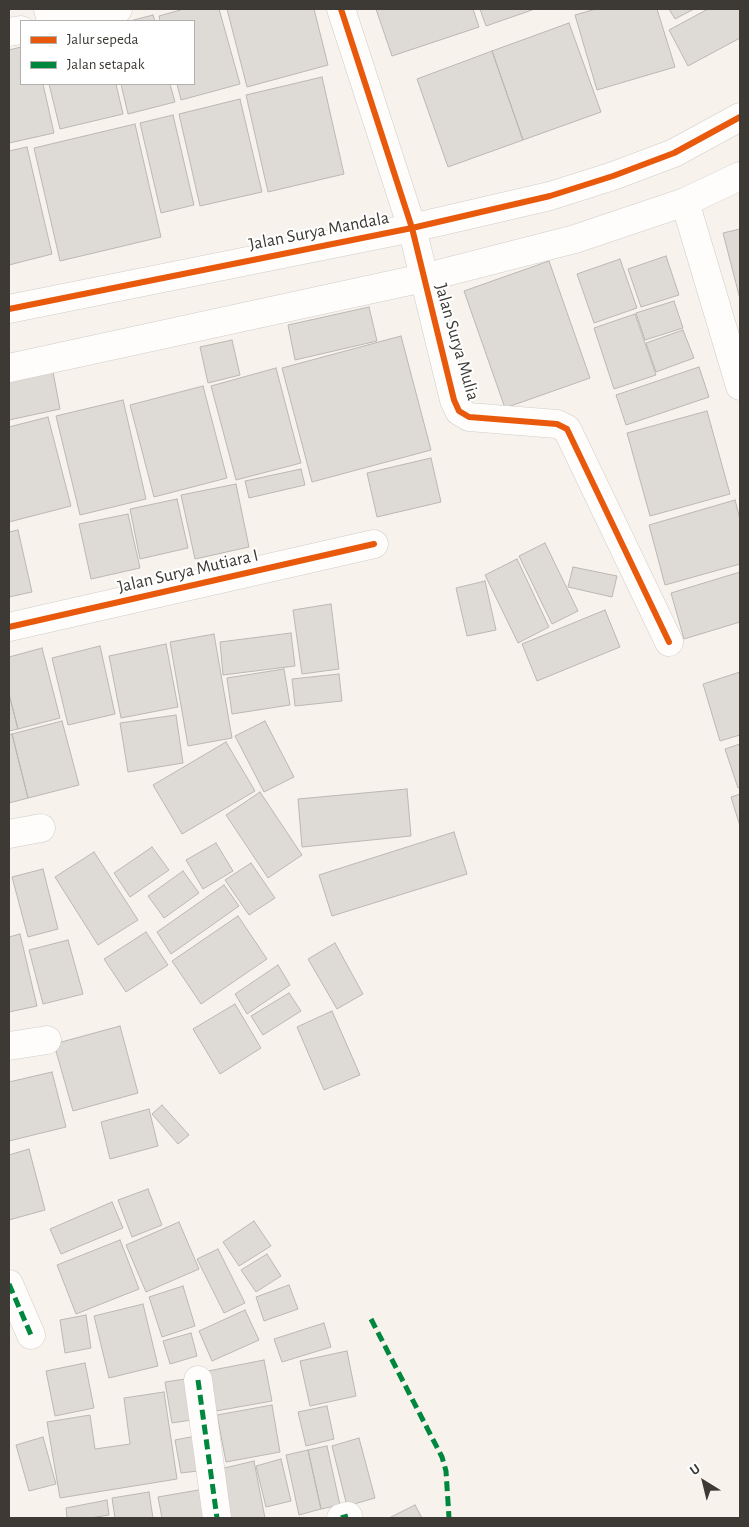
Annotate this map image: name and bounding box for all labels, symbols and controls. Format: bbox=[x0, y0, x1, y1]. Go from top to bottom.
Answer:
legend bbox=[20, 20, 195, 85]
text: Jalur sepeda bbox=[67, 32, 139, 47]
text: Jalan setapak bbox=[67, 57, 145, 72]
street label: Jalan Surya Mandala bbox=[247, 207, 391, 255]
street label: Jalan Surya Mulia bbox=[430, 281, 484, 403]
street label: Jalan Surya Mutiara I bbox=[116, 544, 260, 598]
north arrow bbox=[679, 1457, 729, 1507]
text: U bbox=[687, 1462, 703, 1478]

